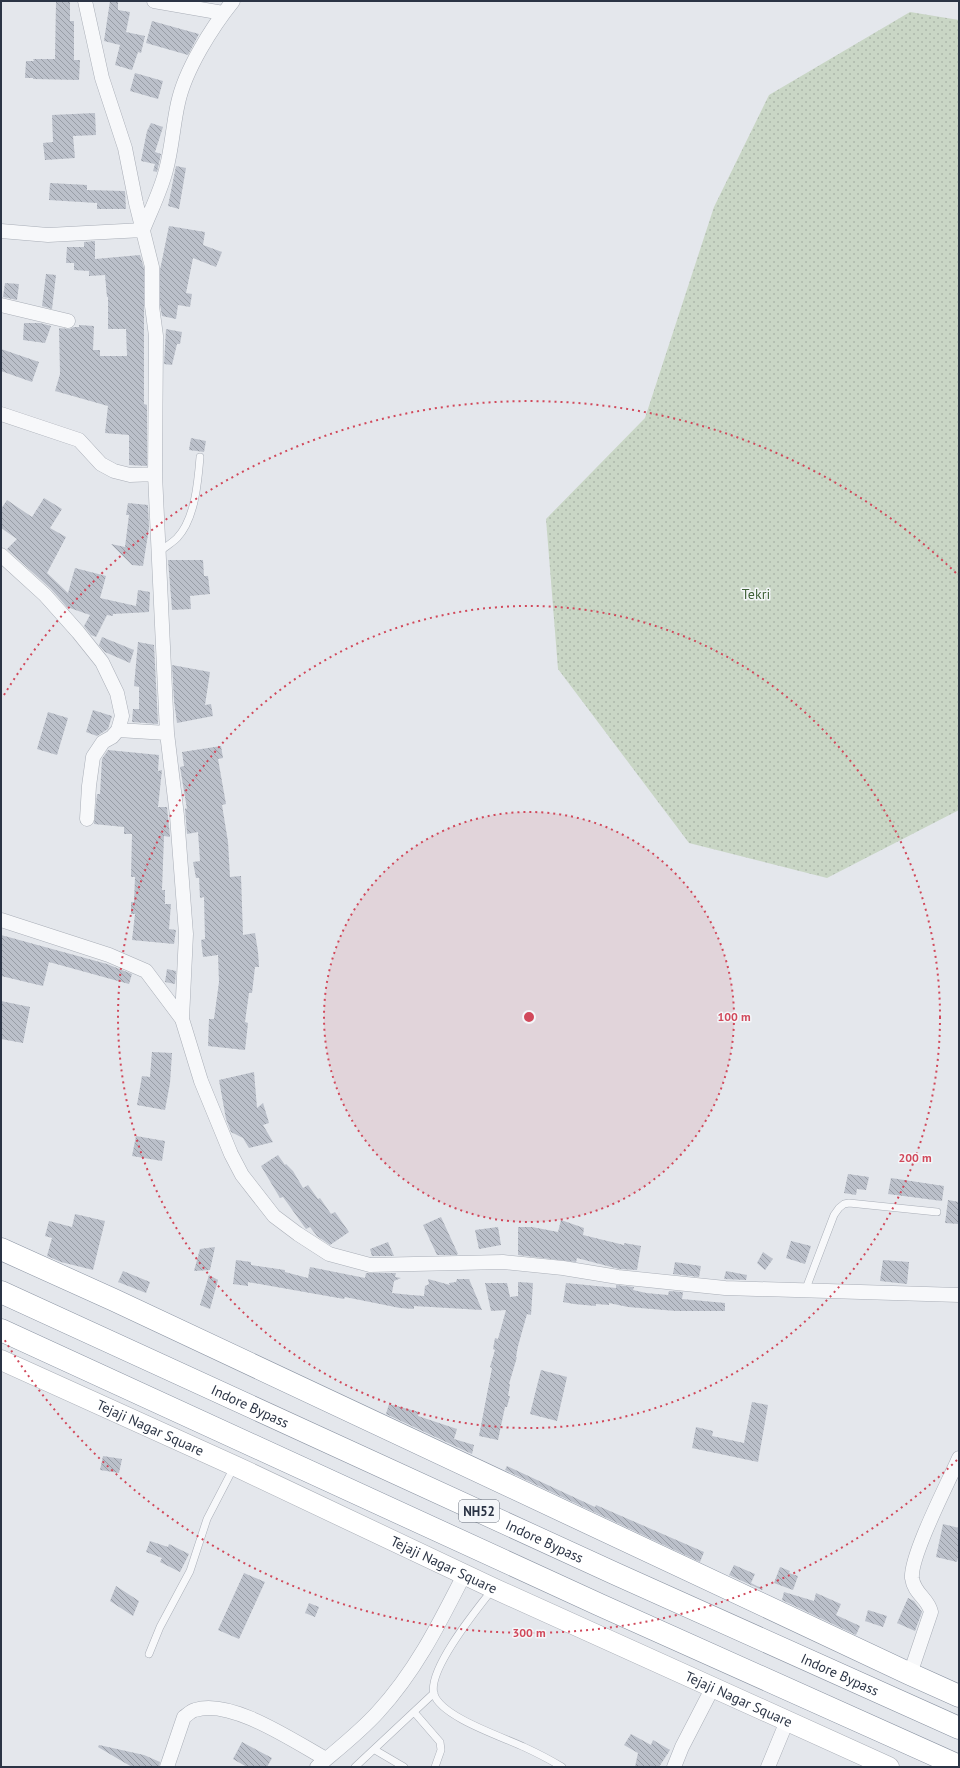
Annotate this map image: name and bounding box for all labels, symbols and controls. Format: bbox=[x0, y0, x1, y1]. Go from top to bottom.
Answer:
park label: Tekri bbox=[742, 585, 770, 603]
text: 100 m bbox=[717, 1009, 751, 1024]
centre of rings bbox=[522, 1010, 536, 1024]
text: 200 m bbox=[898, 1150, 932, 1165]
street label: Indore Bypass bbox=[208, 1381, 292, 1432]
street label: Tejaji Nagar Square bbox=[94, 1396, 207, 1460]
road number: NH52 bbox=[459, 1500, 499, 1522]
street label: Indore Bypass bbox=[503, 1516, 586, 1567]
street label: Tejaji Nagar Square bbox=[388, 1532, 500, 1598]
text: 300 m bbox=[512, 1625, 546, 1640]
street label: Indore Bypass bbox=[798, 1649, 882, 1700]
street label: Tejaji Nagar Square bbox=[682, 1667, 795, 1731]

